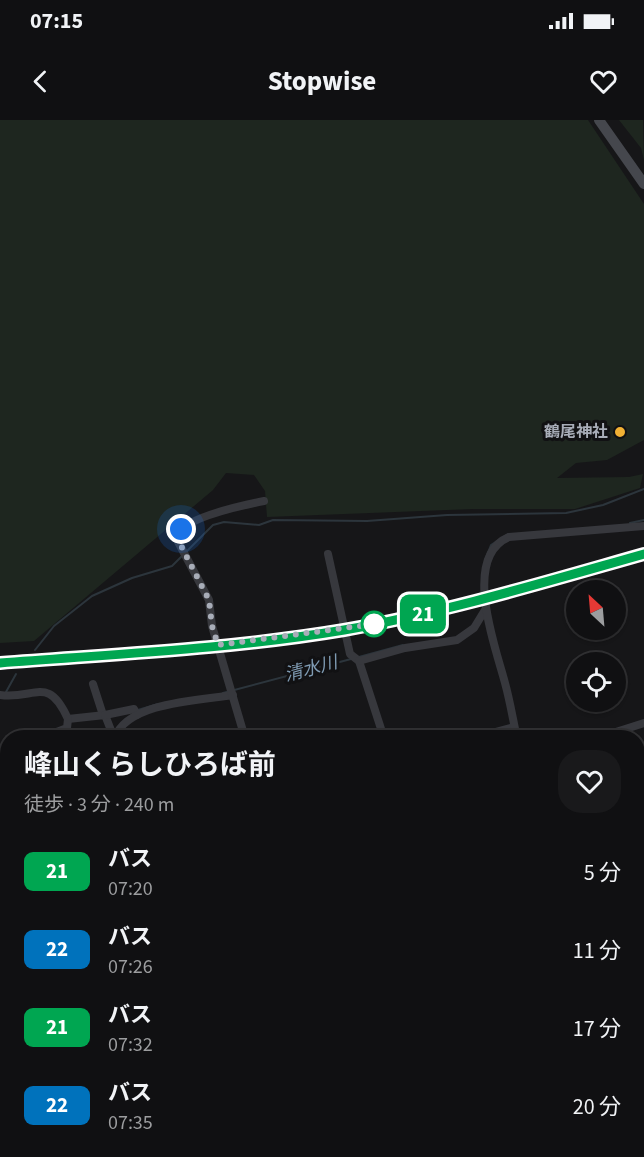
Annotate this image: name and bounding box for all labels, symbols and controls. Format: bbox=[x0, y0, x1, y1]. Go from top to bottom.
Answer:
text: 07:15 bbox=[30, 5, 83, 37]
text: Stopwise bbox=[268, 62, 376, 101]
icon: back bbox=[24, 65, 57, 98]
icon: heart bbox=[587, 65, 620, 98]
place label: 鶴尾神社 bbox=[544, 421, 608, 443]
marker: 鶴尾神社 bbox=[613, 425, 627, 439]
your location bbox=[166, 514, 196, 544]
north arrow bbox=[566, 580, 626, 640]
map controls bbox=[566, 580, 626, 712]
line badge: 21 bbox=[396, 594, 450, 634]
text: 21 bbox=[412, 599, 434, 629]
unlabelled marker bbox=[361, 611, 387, 637]
water label: 清水川 bbox=[282, 649, 342, 688]
button: locate bbox=[566, 652, 626, 712]
text: 峰山くらしひろば前 bbox=[24, 745, 276, 785]
button: heart bbox=[558, 750, 621, 813]
text: 徒歩 · 3 分 · 240 m bbox=[24, 791, 174, 819]
text: バス bbox=[108, 843, 152, 875]
text: 21 bbox=[46, 856, 68, 886]
text: 5 分 bbox=[584, 857, 621, 889]
text: 07:20 bbox=[108, 875, 153, 903]
text: バス bbox=[108, 921, 152, 953]
text: 22 bbox=[46, 934, 68, 964]
text: 11 分 bbox=[573, 935, 621, 967]
text: 07:26 bbox=[108, 953, 153, 981]
text: バス bbox=[108, 999, 152, 1031]
text: 21 bbox=[46, 1012, 68, 1042]
text: 17 分 bbox=[573, 1013, 621, 1045]
text: 07:32 bbox=[108, 1031, 153, 1059]
text: バス bbox=[108, 1077, 152, 1109]
text: 22 bbox=[46, 1090, 68, 1120]
text: 20 分 bbox=[573, 1091, 621, 1123]
text: 07:35 bbox=[108, 1109, 153, 1137]

